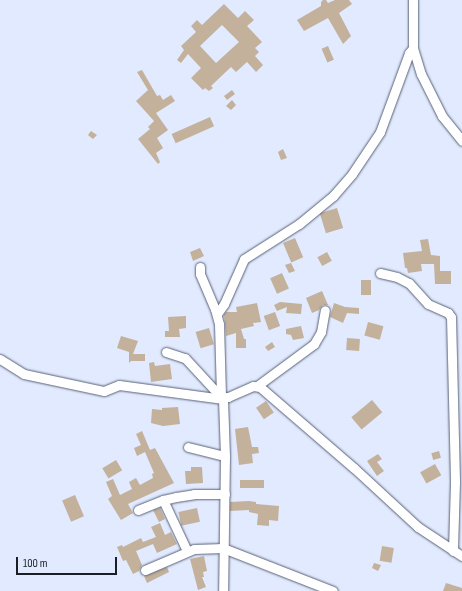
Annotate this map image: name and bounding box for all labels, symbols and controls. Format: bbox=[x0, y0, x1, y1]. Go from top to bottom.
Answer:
scale bar bbox=[18, 549, 119, 575]
text: 100 m bbox=[23, 556, 48, 571]

